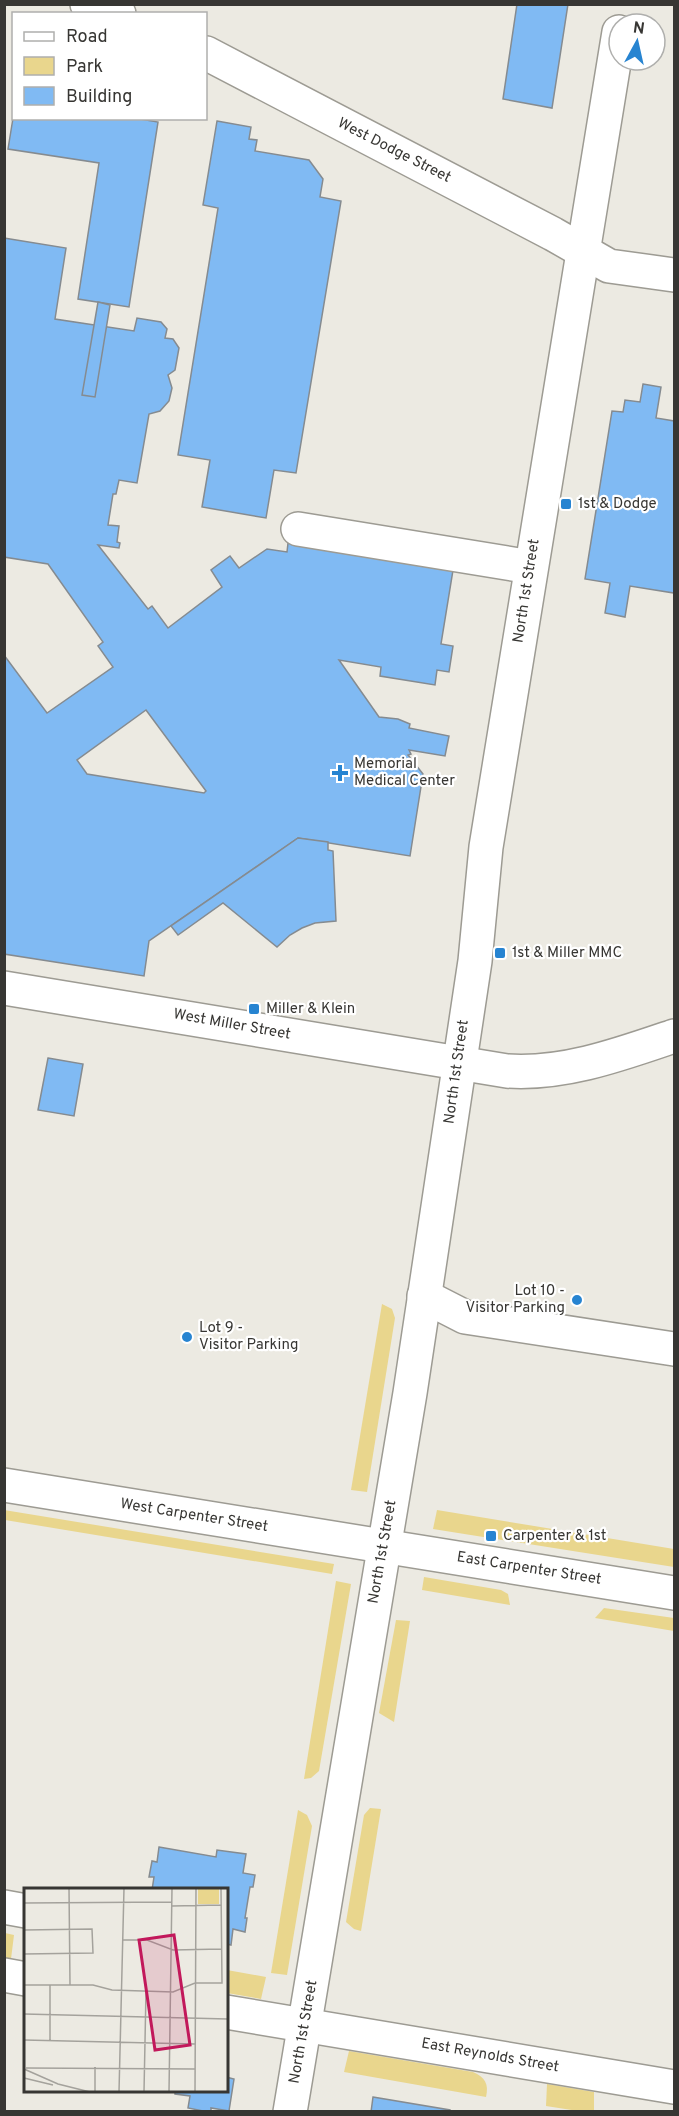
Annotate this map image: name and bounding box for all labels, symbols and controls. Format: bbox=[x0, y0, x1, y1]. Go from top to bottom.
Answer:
legend bbox=[12, 12, 207, 120]
north arrow bbox=[607, 12, 667, 72]
text: N bbox=[632, 18, 646, 40]
text: Road bbox=[66, 26, 108, 49]
text: Park bbox=[66, 56, 103, 79]
text: Building bbox=[66, 86, 132, 109]
street label: West Dodge Street bbox=[334, 114, 454, 188]
place label: 1st & Dodge bbox=[578, 495, 657, 514]
marker: 1st & Dodge bbox=[559, 497, 573, 511]
street label: North 1st Street bbox=[509, 538, 545, 644]
place label: Memorial Medical Center bbox=[354, 755, 455, 791]
marker: Memorial Medical Center bbox=[331, 764, 349, 782]
place label: 1st & Miller MMC bbox=[512, 944, 622, 963]
marker: 1st & Miller MMC bbox=[493, 946, 507, 960]
place label: Miller & Klein bbox=[266, 1000, 355, 1019]
marker: Miller & Klein bbox=[247, 1002, 261, 1016]
street label: West Miller Street bbox=[172, 1005, 292, 1045]
street label: North 1st Street bbox=[440, 1019, 474, 1125]
place label: Lot 10 - Visitor Parking bbox=[466, 1282, 565, 1318]
marker: Lot 10 - Visitor Parking bbox=[570, 1293, 584, 1307]
place label: Lot 9 - Visitor Parking bbox=[199, 1319, 299, 1355]
marker: Lot 9 - Visitor Parking bbox=[180, 1330, 194, 1344]
street label: West Carpenter Street bbox=[119, 1495, 269, 1537]
street label: North 1st Street bbox=[365, 1499, 401, 1605]
place label: Carpenter & 1st bbox=[503, 1527, 606, 1546]
marker: Carpenter & 1st bbox=[484, 1529, 498, 1543]
street label: East Carpenter Street bbox=[455, 1548, 603, 1590]
inset map bbox=[24, 1888, 228, 2092]
street label: North 1st Street bbox=[286, 1979, 322, 2085]
street label: East Reynolds Street bbox=[420, 2035, 560, 2077]

